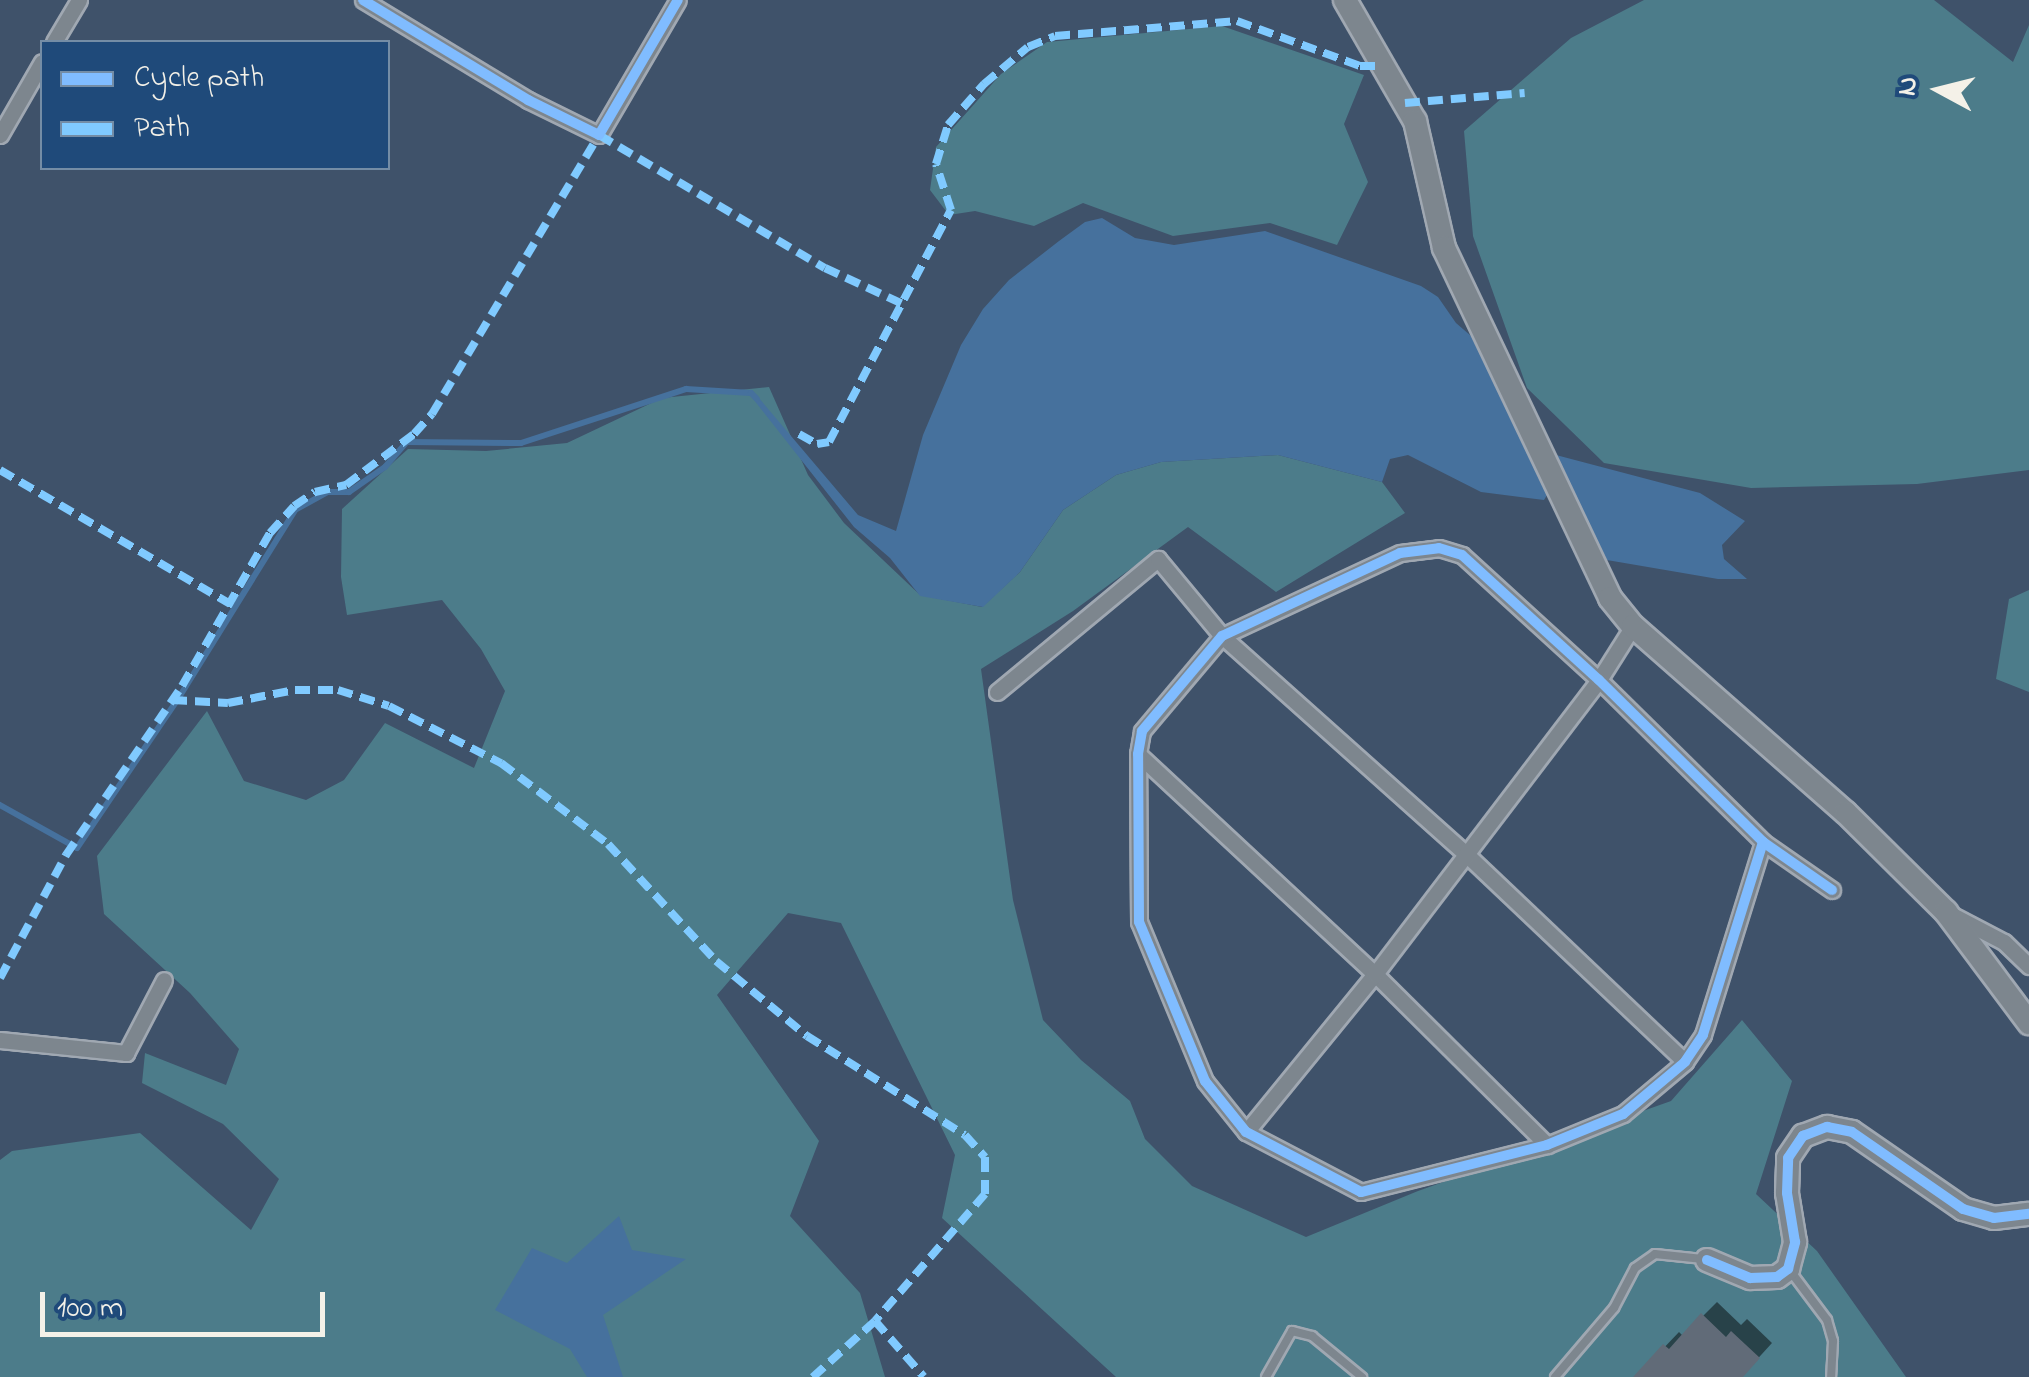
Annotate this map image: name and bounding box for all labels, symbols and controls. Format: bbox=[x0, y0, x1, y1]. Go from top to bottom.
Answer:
legend bbox=[40, 40, 390, 170]
north arrow bbox=[1889, 40, 1989, 140]
text: Cycle path bbox=[134, 57, 264, 101]
text: N bbox=[1887, 74, 1930, 98]
text: Path bbox=[134, 107, 190, 151]
scale bar bbox=[45, 1272, 330, 1334]
text: 100 m bbox=[57, 1287, 123, 1331]

